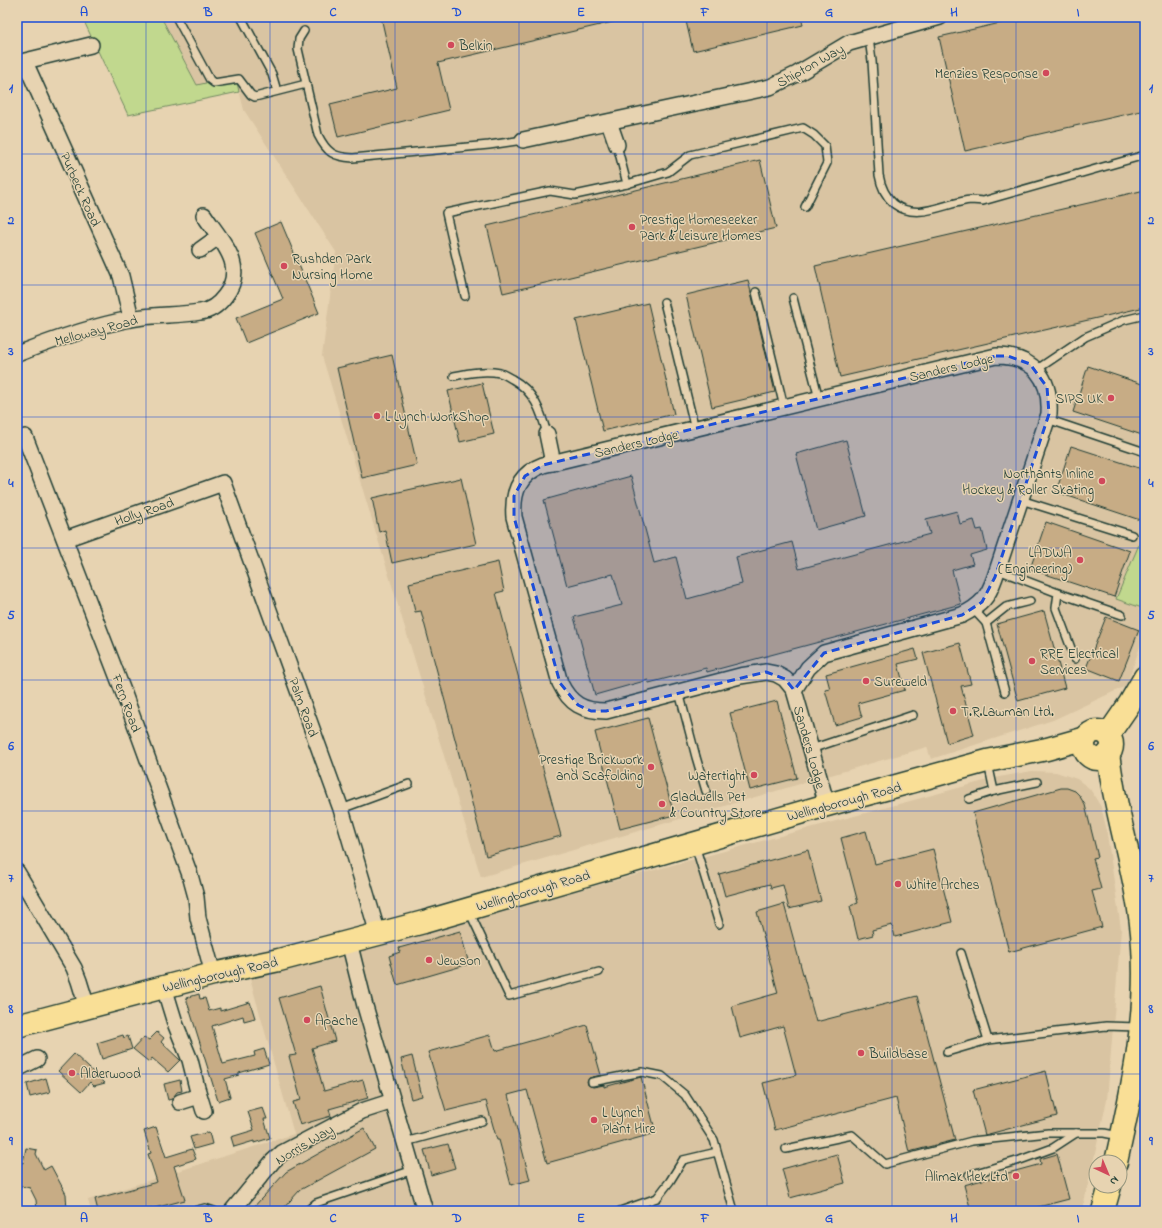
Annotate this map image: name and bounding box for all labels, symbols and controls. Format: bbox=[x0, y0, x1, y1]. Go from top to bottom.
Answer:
text: A bbox=[80, 3, 88, 22]
text: B bbox=[203, 3, 213, 22]
text: C bbox=[329, 3, 337, 22]
text: D bbox=[451, 3, 462, 22]
text: E bbox=[577, 3, 585, 22]
text: F bbox=[700, 3, 710, 22]
text: G bbox=[825, 3, 833, 22]
text: H bbox=[950, 3, 958, 22]
text: I bbox=[1076, 3, 1080, 22]
place label: Belkin bbox=[458, 36, 493, 57]
street label: Shipton Way bbox=[773, 39, 849, 94]
marker: Belkin bbox=[446, 40, 456, 50]
place label: Menzies Response bbox=[935, 64, 1039, 85]
marker: Menzies Response bbox=[1041, 68, 1051, 78]
text: 1 bbox=[9, 79, 14, 98]
text: 1 bbox=[1149, 79, 1154, 98]
street label: Purbeck Road bbox=[54, 149, 105, 230]
place label: Prestige Homeseeker Park & Leisure Homes bbox=[640, 210, 762, 247]
text: 2 bbox=[7, 211, 15, 230]
text: 2 bbox=[1147, 211, 1155, 230]
marker: Prestige Homeseeker Park & Leisure Homes bbox=[627, 222, 637, 232]
place label: Rushden Park Nursing Home bbox=[292, 249, 373, 287]
marker: Rushden Park Nursing Home bbox=[279, 261, 289, 271]
street label: Melloway Road bbox=[53, 310, 141, 354]
text: 3 bbox=[7, 342, 14, 361]
text: 3 bbox=[1147, 342, 1154, 361]
street label: Sanders Lodge bbox=[907, 348, 996, 389]
place label: SIPS UK bbox=[1055, 389, 1103, 410]
marker: SIPS UK bbox=[1106, 393, 1116, 403]
place label: L Lynch WorkShop bbox=[385, 407, 489, 429]
marker: L Lynch WorkShop bbox=[372, 411, 382, 421]
street label: Sanders Lodge bbox=[592, 424, 681, 465]
place label: Northants Inline Hockey & Roller Skating bbox=[962, 464, 1095, 502]
text: 4 bbox=[7, 474, 14, 493]
text: 4 bbox=[1147, 474, 1154, 493]
marker: Northants Inline Hockey & Roller Skating bbox=[1097, 476, 1107, 486]
street label: Holly Road bbox=[112, 492, 177, 533]
place label: LADWA (Engineering) bbox=[998, 543, 1072, 581]
marker: LADWA (Engineering) bbox=[1075, 555, 1085, 565]
text: 5 bbox=[7, 606, 15, 625]
text: 5 bbox=[1147, 606, 1155, 625]
place label: RRE Electrical Services bbox=[1040, 644, 1118, 681]
marker: RRE Electrical Services bbox=[1027, 656, 1037, 666]
street label: Fern Road bbox=[105, 671, 146, 736]
place label: Sureweld bbox=[874, 672, 927, 693]
street label: Palm Road bbox=[282, 675, 323, 740]
marker: Sureweld bbox=[861, 676, 871, 686]
place label: T.R.Lawman Ltd. bbox=[961, 702, 1054, 723]
street label: Sanders Lodge bbox=[786, 703, 831, 792]
marker: T.R.Lawman Ltd. bbox=[948, 706, 958, 716]
text: 6 bbox=[7, 737, 14, 756]
text: 6 bbox=[1147, 737, 1154, 756]
place label: Prestige Brickwork and Scafolding bbox=[539, 750, 644, 788]
marker: Prestige Brickwork and Scafolding bbox=[646, 762, 656, 772]
place label: Watertight bbox=[688, 766, 746, 788]
marker: Watertight bbox=[749, 770, 759, 780]
street label: Wellingborough Road bbox=[785, 777, 904, 829]
place label: Gladwells Pet & Country Store bbox=[670, 787, 762, 825]
marker: Gladwells Pet & Country Store bbox=[657, 799, 667, 809]
street label: Wellingborough Road bbox=[474, 865, 593, 919]
text: 7 bbox=[8, 869, 14, 888]
text: 7 bbox=[1148, 869, 1154, 888]
place label: White Arches bbox=[906, 875, 980, 896]
marker: White Arches bbox=[893, 879, 903, 889]
place label: Jewson bbox=[437, 951, 481, 972]
street label: Wellingborough Road bbox=[161, 952, 280, 1000]
marker: Jewson bbox=[424, 955, 434, 965]
text: 8 bbox=[8, 1000, 14, 1019]
text: 8 bbox=[1148, 1000, 1154, 1019]
place label: Apache bbox=[315, 1011, 359, 1032]
marker: Apache bbox=[302, 1015, 312, 1025]
place label: Buildbase bbox=[868, 1044, 928, 1065]
marker: Buildbase bbox=[856, 1048, 866, 1058]
place label: Alderwood bbox=[80, 1064, 141, 1085]
marker: Alderwood bbox=[67, 1068, 77, 1078]
place label: L Lynch Plant Hire bbox=[602, 1103, 656, 1140]
marker: L Lynch Plant Hire bbox=[589, 1115, 599, 1125]
street label: Norris Way bbox=[272, 1120, 339, 1172]
text: 9 bbox=[8, 1132, 14, 1151]
text: 9 bbox=[1148, 1132, 1154, 1151]
north arrow bbox=[1088, 1154, 1128, 1194]
place label: Alimak Hek Ltd bbox=[925, 1167, 1008, 1188]
marker: Alimak Hek Ltd bbox=[1011, 1171, 1021, 1181]
text: N bbox=[1106, 1172, 1122, 1189]
text: A bbox=[80, 1209, 88, 1228]
text: B bbox=[203, 1209, 213, 1228]
text: C bbox=[329, 1209, 337, 1228]
text: D bbox=[451, 1209, 462, 1228]
text: E bbox=[577, 1209, 585, 1228]
text: F bbox=[700, 1209, 710, 1228]
text: G bbox=[825, 1209, 833, 1228]
text: H bbox=[950, 1209, 958, 1228]
text: I bbox=[1076, 1209, 1080, 1228]

